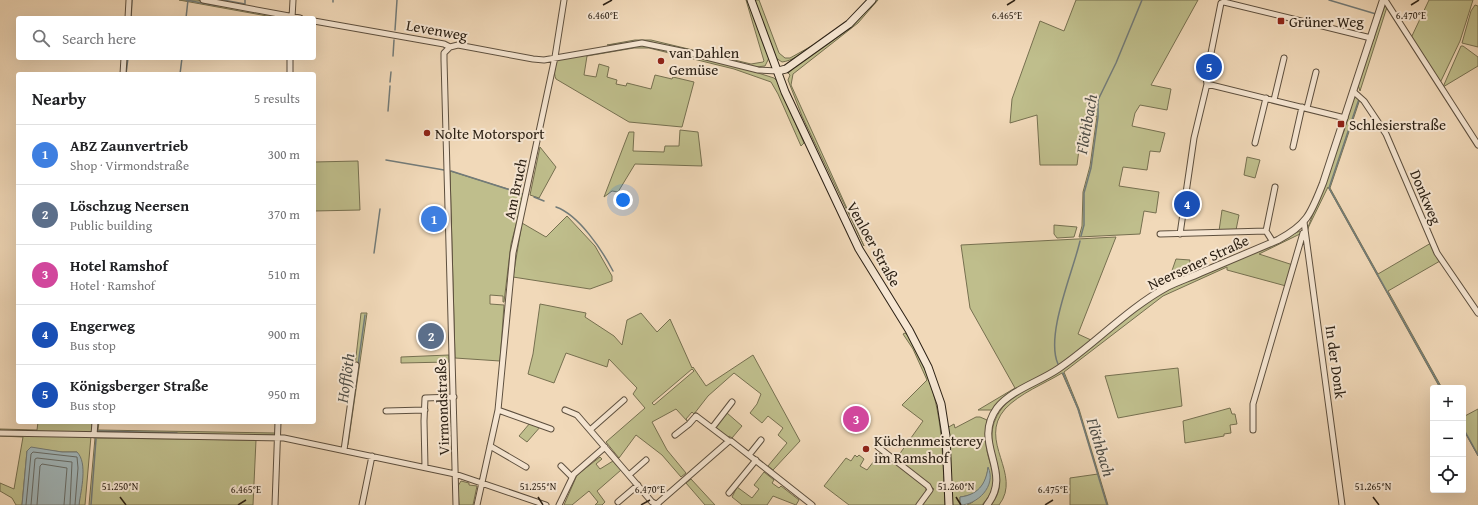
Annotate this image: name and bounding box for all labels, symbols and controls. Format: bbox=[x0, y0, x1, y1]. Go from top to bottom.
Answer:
text: 6.460°E bbox=[588, 8, 618, 23]
text: 6.465°E bbox=[992, 8, 1022, 23]
text: 6.470°E bbox=[1396, 8, 1426, 23]
place label: Grüner Weg bbox=[1289, 11, 1364, 32]
street label: Levenweg bbox=[405, 14, 470, 46]
search box bbox=[16, 16, 316, 60]
marker: Grüner Weg bbox=[1276, 16, 1286, 26]
icon: search bbox=[30, 27, 52, 49]
text: Search here bbox=[62, 28, 136, 49]
place label: van Dahlen Gemüse bbox=[669, 42, 740, 80]
pin: 5 bbox=[1196, 52, 1222, 82]
marker: van Dahlen Gemüse bbox=[656, 56, 666, 66]
text: Nearby bbox=[32, 86, 86, 111]
text: 5 results bbox=[254, 89, 300, 108]
water label: Flöthbach bbox=[1069, 92, 1103, 157]
place label: Schlesierstraße bbox=[1349, 114, 1446, 135]
marker: Schlesierstraße bbox=[1336, 119, 1346, 129]
place label: Nolte Motorsport bbox=[435, 123, 545, 144]
marker: Nolte Motorsport bbox=[422, 128, 432, 138]
text: ABZ Zaunvertrieb bbox=[70, 135, 188, 156]
text: 1 bbox=[42, 145, 48, 164]
text: 300 m bbox=[268, 145, 300, 164]
text: Shop · Virmondstraße bbox=[70, 156, 189, 175]
street label: Am Bruch bbox=[498, 156, 532, 222]
street label: Donkweg bbox=[1405, 166, 1447, 228]
pin: 4 bbox=[1174, 189, 1200, 219]
your location bbox=[613, 190, 633, 210]
text: Löschzug Neersen bbox=[70, 195, 189, 216]
street label: Venloer Straße bbox=[842, 198, 906, 290]
pin: 1 bbox=[421, 204, 447, 234]
text: 2 bbox=[42, 205, 48, 224]
text: 370 m bbox=[268, 205, 300, 224]
text: Public building bbox=[70, 216, 152, 235]
street label: Neersener Straße bbox=[1144, 229, 1252, 295]
text: Hotel Ramshof bbox=[70, 255, 168, 276]
text: 3 bbox=[42, 265, 48, 284]
text: 510 m bbox=[268, 265, 300, 284]
text: Hotel · Ramshof bbox=[70, 276, 155, 295]
text: Engerweg bbox=[70, 315, 135, 336]
pin: 2 bbox=[418, 321, 444, 351]
street label: In der Donk bbox=[1320, 324, 1352, 400]
text: 4 bbox=[42, 325, 48, 344]
text: 900 m bbox=[268, 325, 300, 344]
text: Bus stop bbox=[70, 336, 116, 355]
water label: Hofflöth bbox=[330, 352, 360, 405]
street label: Virmondstraße bbox=[430, 358, 454, 456]
text: Königsberger Straße bbox=[70, 375, 208, 396]
text: 5 bbox=[42, 385, 48, 404]
text: 950 m bbox=[268, 385, 300, 404]
map controls bbox=[1430, 385, 1466, 493]
button: + bbox=[1430, 385, 1466, 421]
text: Bus stop bbox=[70, 396, 116, 415]
pin: 3 bbox=[843, 404, 869, 434]
water label: Flöthbach bbox=[1080, 414, 1121, 479]
button: − bbox=[1430, 421, 1466, 457]
place label: Küchenmeisterey im Ramshof bbox=[874, 430, 984, 468]
marker: Küchenmeisterey im Ramshof bbox=[861, 444, 871, 454]
button: locate bbox=[1430, 457, 1466, 493]
text: 51.250°N bbox=[102, 479, 139, 494]
text: 51.255°N bbox=[520, 479, 557, 494]
text: 51.260°N bbox=[938, 479, 975, 494]
text: 51.265°N bbox=[1355, 479, 1392, 494]
text: 6.465°E bbox=[231, 482, 261, 497]
text: 6.470°E bbox=[635, 482, 665, 497]
text: 6.475°E bbox=[1038, 482, 1068, 497]

